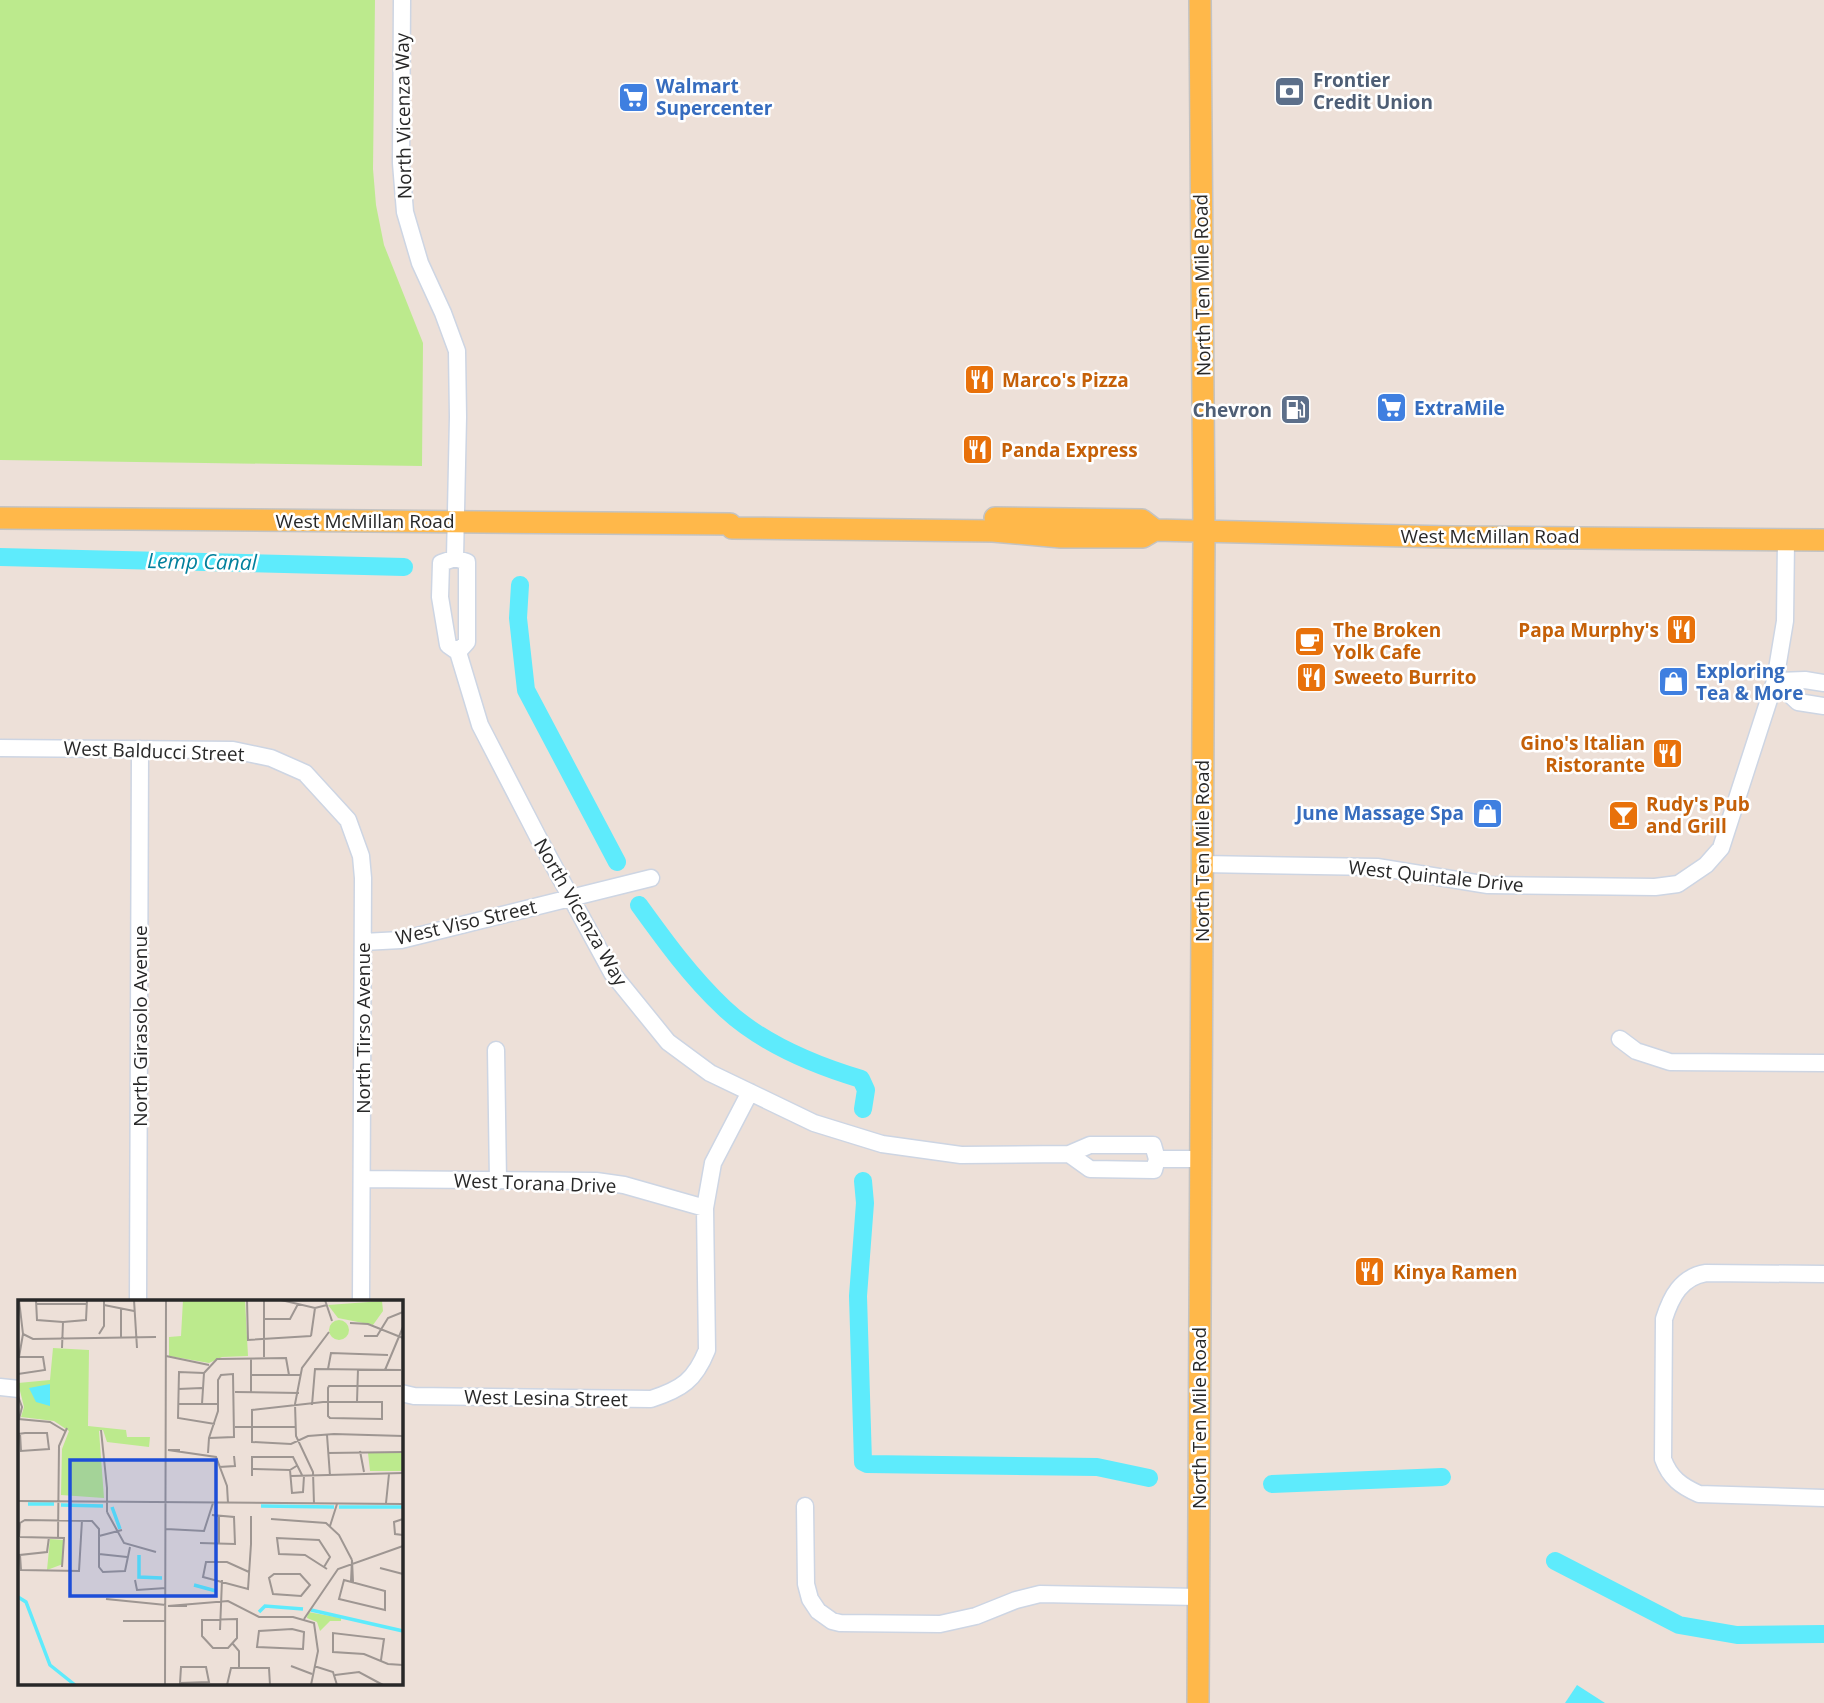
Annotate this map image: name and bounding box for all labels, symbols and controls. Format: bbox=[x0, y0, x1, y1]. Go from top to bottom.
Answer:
street label: North Vicenza Way bbox=[389, 32, 417, 199]
place label: Frontier Credit Union bbox=[1313, 67, 1433, 115]
place label: Walmart Supercenter bbox=[656, 73, 773, 121]
bank icon: Frontier Credit Union bbox=[1273, 74, 1307, 108]
supermarket icon: Walmart Supercenter bbox=[616, 80, 650, 114]
street label: North Ten Mile Road bbox=[1187, 194, 1217, 376]
restaurant icon: Marco's Pizza bbox=[962, 363, 996, 397]
place label: Marco's Pizza bbox=[1002, 367, 1129, 393]
supermarket icon: ExtraMile bbox=[1374, 391, 1408, 425]
fuel station icon: Chevron bbox=[1278, 393, 1312, 427]
place label: ExtraMile bbox=[1414, 395, 1505, 421]
place label: Chevron bbox=[1192, 397, 1272, 423]
restaurant icon: Panda Express bbox=[961, 433, 995, 467]
place label: Panda Express bbox=[1001, 437, 1138, 463]
street label: West McMillan Road bbox=[275, 508, 455, 534]
street label: West McMillan Road bbox=[1400, 523, 1580, 549]
water label: Lemp Canal bbox=[147, 546, 258, 576]
restaurant icon: Papa Murphy's bbox=[1665, 613, 1699, 647]
place label: The Broken Yolk Cafe bbox=[1333, 617, 1441, 665]
place label: Papa Murphy's bbox=[1518, 617, 1659, 643]
cafe icon: The Broken Yolk Cafe bbox=[1293, 624, 1327, 658]
place label: Exploring Tea & More bbox=[1696, 658, 1803, 706]
restaurant icon: Sweeto Burrito bbox=[1294, 660, 1328, 694]
place label: Sweeto Burrito bbox=[1334, 664, 1476, 690]
shop icon: Exploring Tea & More bbox=[1656, 665, 1690, 699]
place label: Gino's Italian Ristorante bbox=[1520, 730, 1645, 778]
street label: West Balducci Street bbox=[63, 735, 245, 767]
restaurant icon: Gino's Italian Ristorante bbox=[1651, 737, 1685, 771]
street label: North Ten Mile Road bbox=[1189, 760, 1215, 942]
place label: Rudy's Pub and Grill bbox=[1646, 791, 1750, 839]
shop icon: June Massage Spa bbox=[1470, 796, 1504, 830]
bar icon: Rudy's Pub and Grill bbox=[1606, 798, 1640, 832]
place label: June Massage Spa bbox=[1294, 800, 1464, 826]
street label: North Vicenza Way bbox=[528, 833, 634, 991]
street label: West Quintale Drive bbox=[1347, 854, 1525, 898]
street label: West Viso Street bbox=[393, 893, 539, 951]
street label: North Girasolo Avenue bbox=[127, 925, 153, 1127]
street label: North Tirso Avenue bbox=[350, 942, 376, 1114]
street label: West Torana Drive bbox=[453, 1167, 617, 1199]
restaurant icon: Kinya Ramen bbox=[1353, 1255, 1387, 1289]
place label: Kinya Ramen bbox=[1393, 1259, 1518, 1285]
inset map bbox=[18, 1300, 402, 1686]
street label: North Ten Mile Road bbox=[1186, 1327, 1212, 1509]
street label: West Lesina Street bbox=[464, 1384, 628, 1412]

